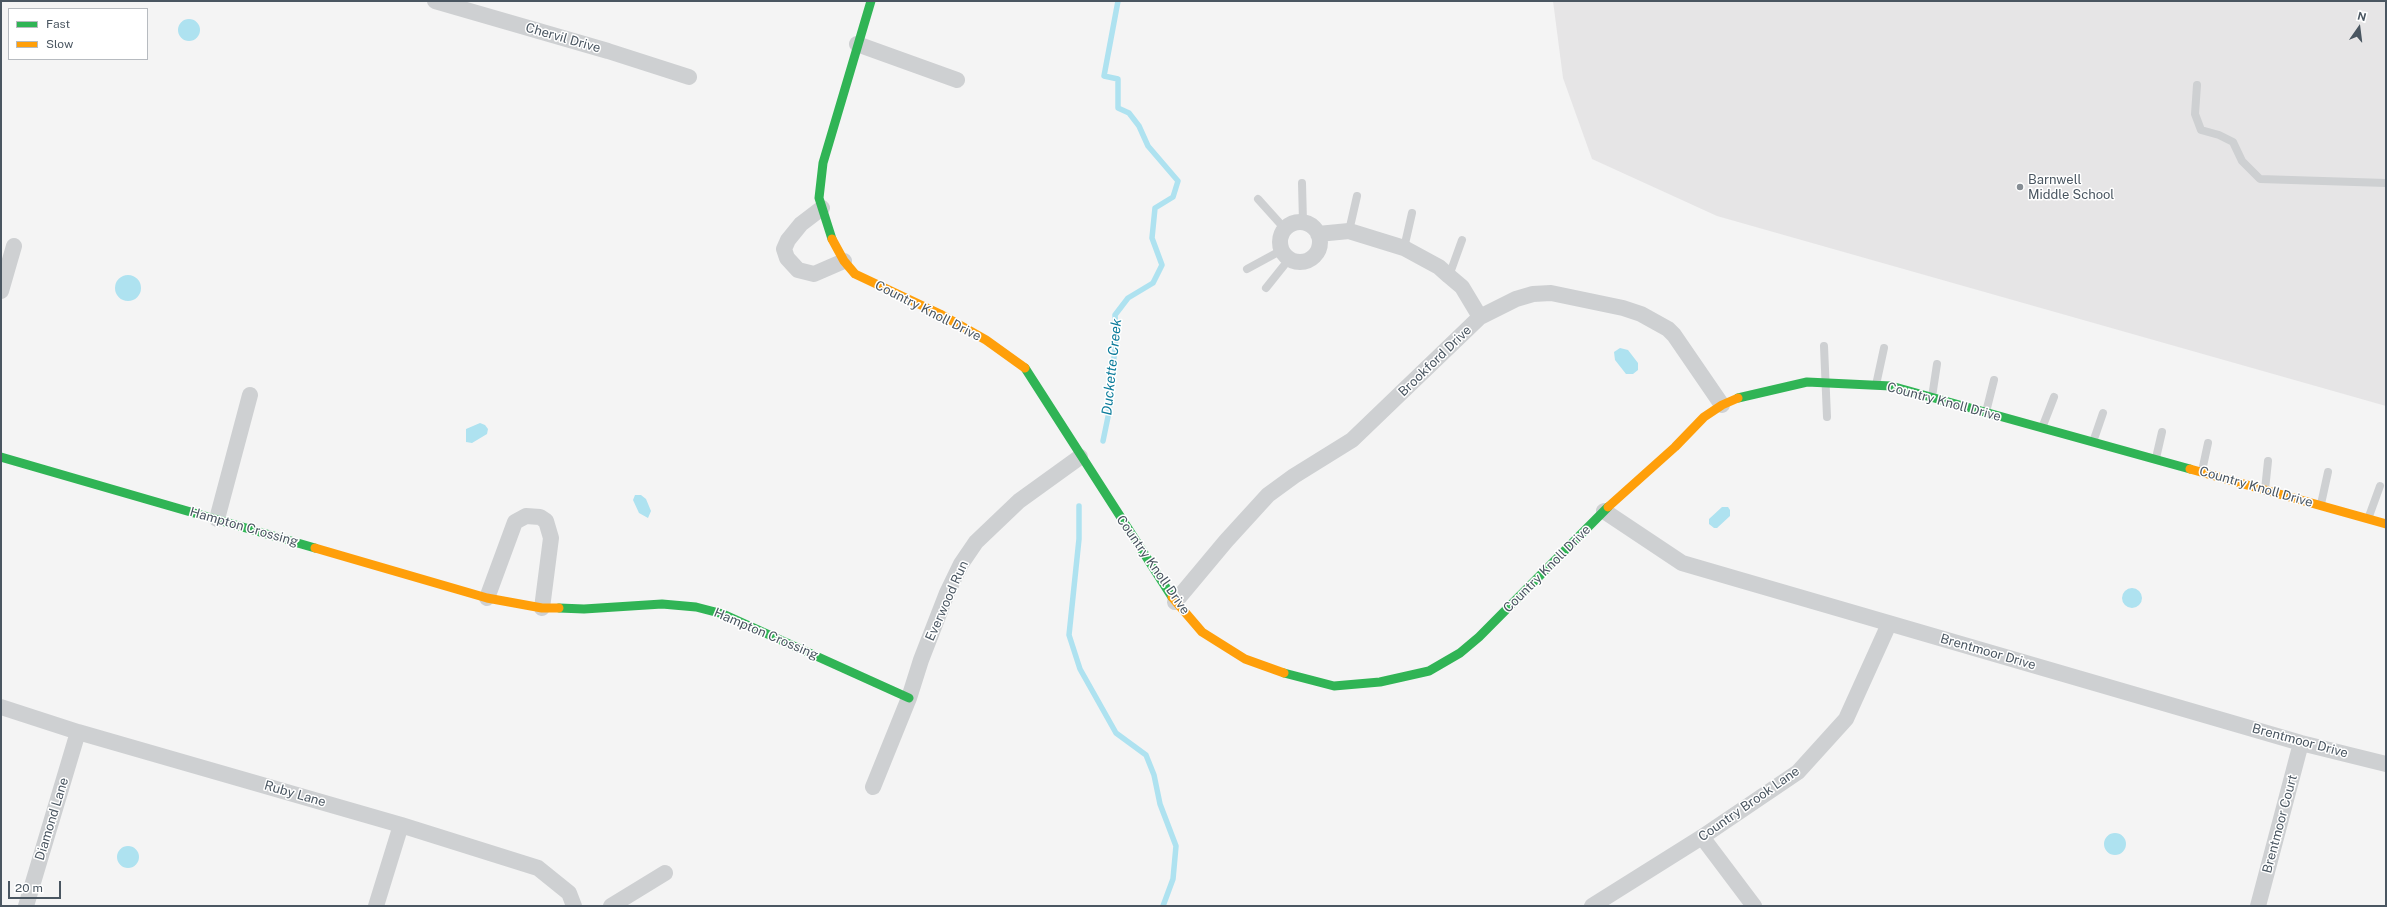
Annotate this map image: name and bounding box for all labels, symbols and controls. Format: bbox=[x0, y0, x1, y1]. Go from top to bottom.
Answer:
legend bbox=[8, 8, 148, 60]
north arrow bbox=[2339, 8, 2379, 48]
text: N bbox=[2356, 9, 2368, 23]
text: Fast bbox=[46, 17, 70, 31]
street label: Chervil Drive bbox=[524, 20, 602, 56]
text: Slow bbox=[46, 37, 73, 51]
place label: Barnwell Middle School bbox=[2028, 172, 2114, 203]
marker: Barnwell Middle School bbox=[2015, 182, 2025, 192]
street label: Country Knoll Drive bbox=[872, 277, 984, 345]
water label: Duckette Creek bbox=[1099, 318, 1125, 416]
street label: Brookford Drive bbox=[1395, 322, 1475, 400]
street label: Country Knoll Drive bbox=[1885, 379, 2003, 425]
street label: Country Knoll Drive bbox=[2198, 463, 2314, 511]
street label: Hampton Crossing bbox=[188, 504, 300, 550]
street label: Country Knoll Drive bbox=[1113, 513, 1193, 617]
street label: Country Knoll Drive bbox=[1500, 522, 1594, 616]
street label: Everwood Run bbox=[922, 558, 972, 644]
street label: Hampton Crossing bbox=[711, 605, 821, 663]
street label: Brentmoor Drive bbox=[1938, 631, 2038, 673]
street label: Brentmoor Drive bbox=[2250, 721, 2350, 761]
street label: Country Brook Lane bbox=[1695, 763, 1803, 845]
street label: Brentmoor Court bbox=[2259, 773, 2301, 875]
street label: Diamond Lane bbox=[32, 776, 72, 862]
street label: Ruby Lane bbox=[262, 778, 328, 810]
scale bar bbox=[10, 873, 63, 899]
text: 20 m bbox=[15, 881, 43, 895]

